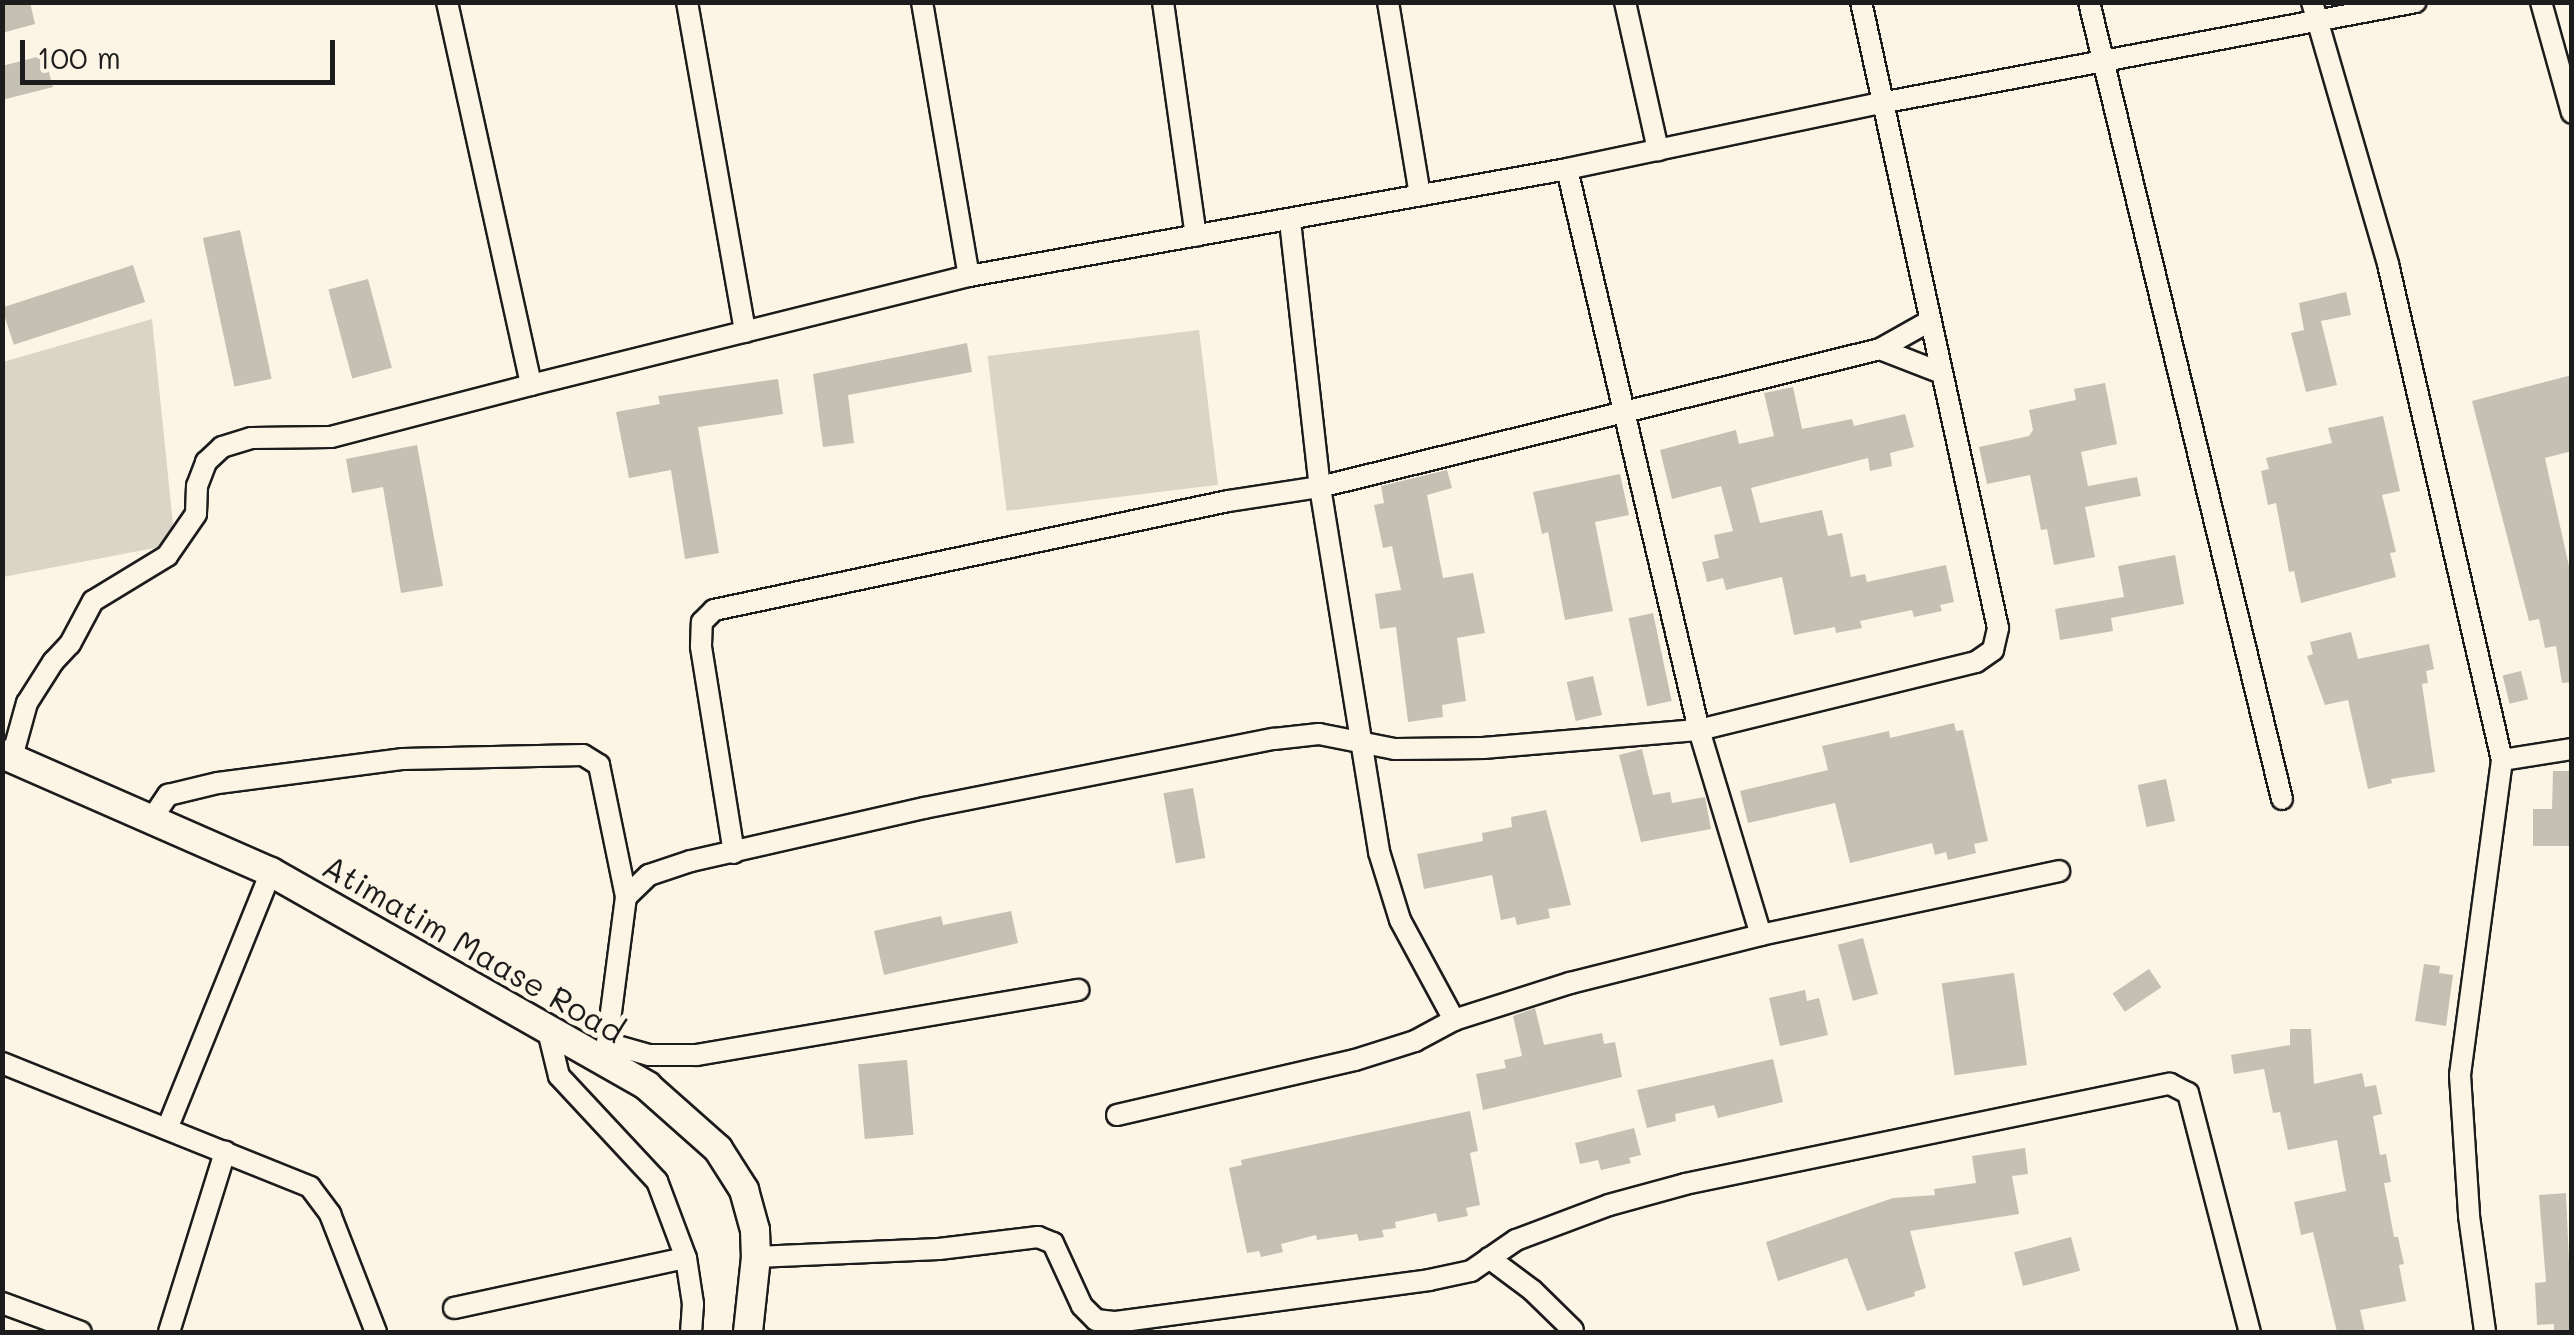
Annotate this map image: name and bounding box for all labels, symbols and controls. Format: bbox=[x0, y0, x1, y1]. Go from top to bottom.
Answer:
scale bar bbox=[25, 20, 340, 82]
text: 100 m bbox=[37, 37, 121, 77]
street label: Atimatim Maase Road bbox=[316, 846, 632, 1050]

